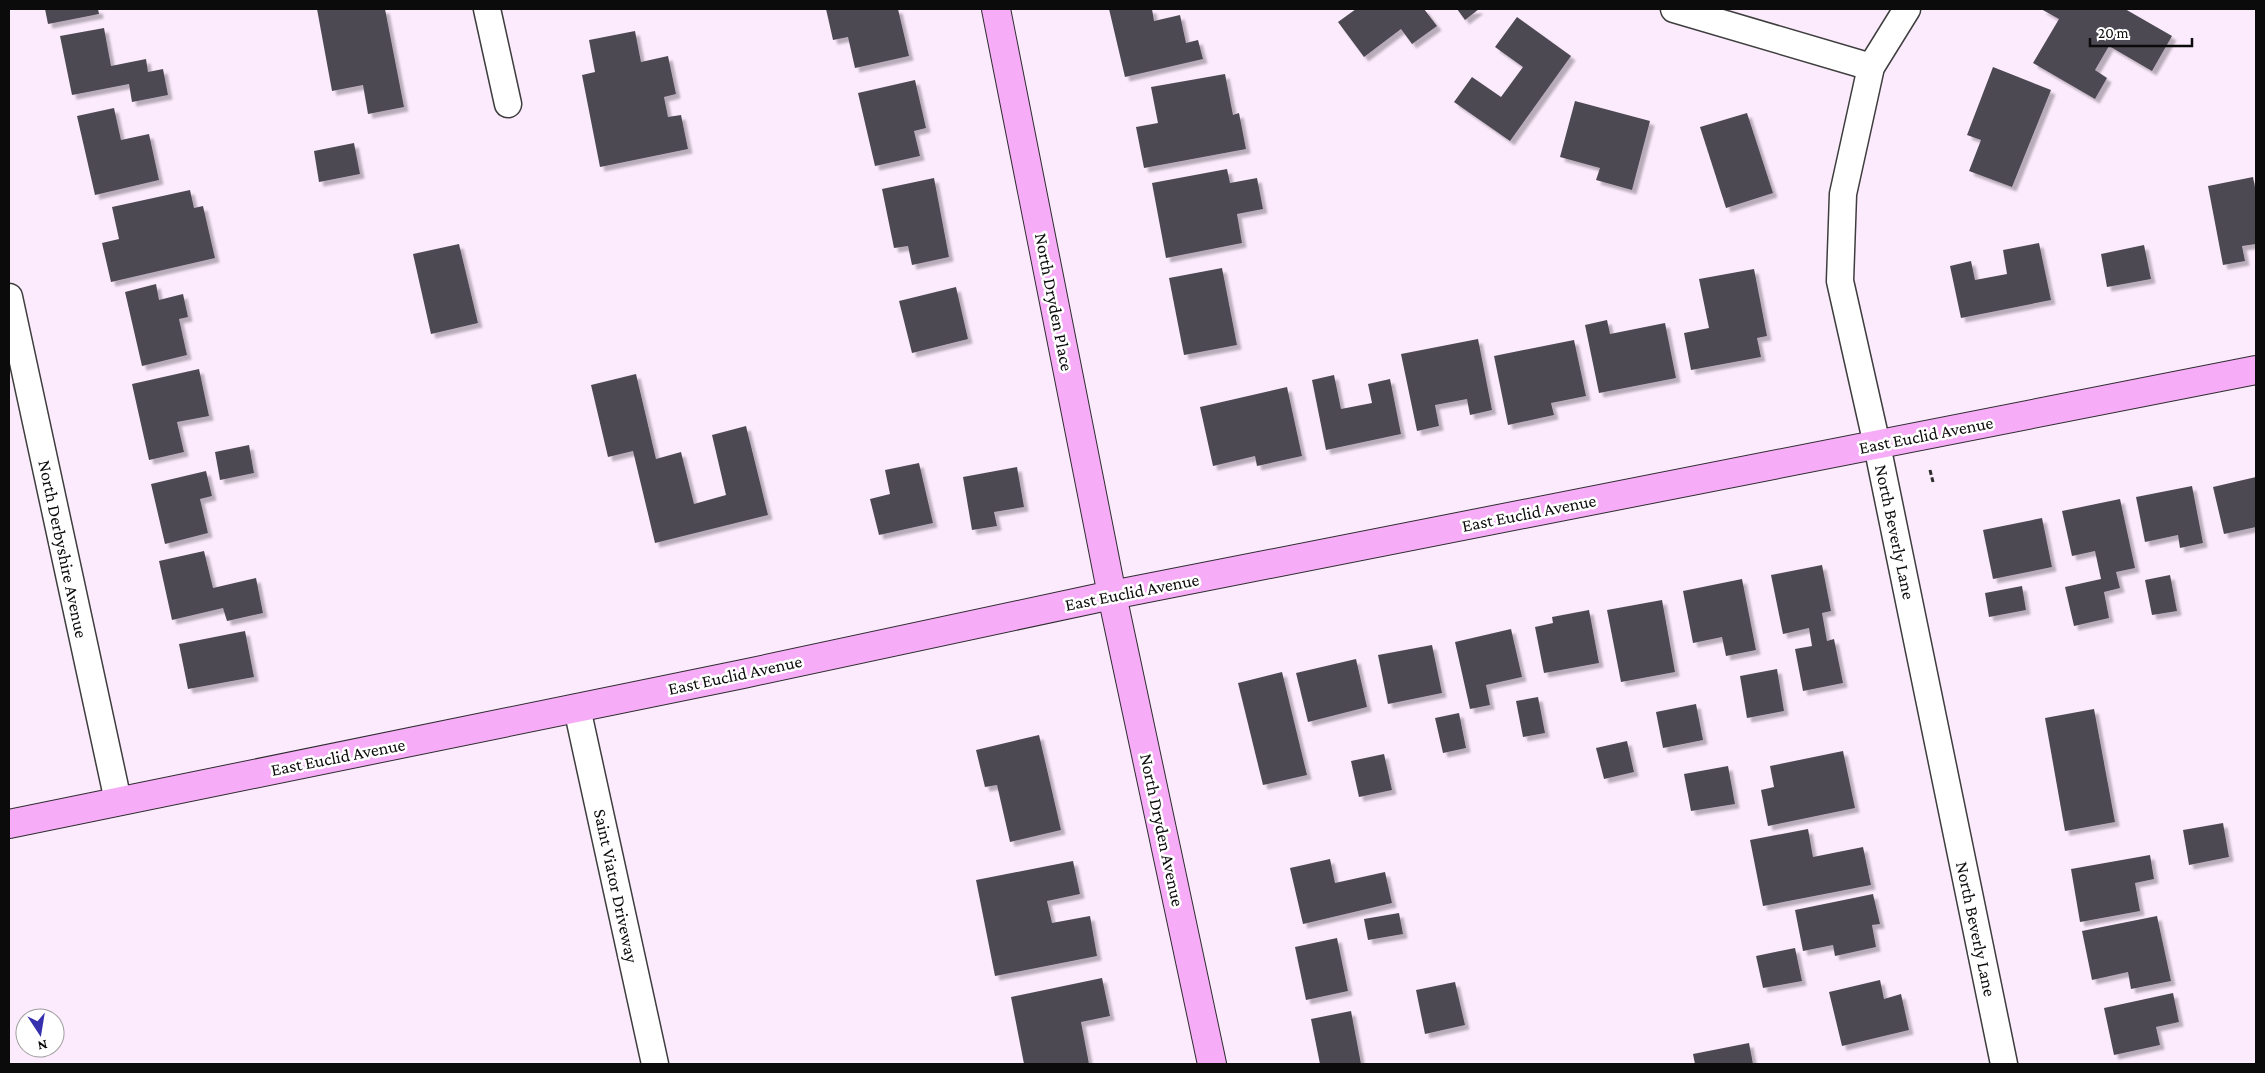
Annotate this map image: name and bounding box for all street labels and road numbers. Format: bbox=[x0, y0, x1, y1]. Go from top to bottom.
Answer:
street label: North Dryden Place bbox=[1031, 231, 1077, 373]
street label: East Euclid Avenue bbox=[1857, 412, 1995, 458]
street label: North Derbyshire Avenue bbox=[34, 458, 92, 640]
street label: North Beverly Lane bbox=[1871, 463, 1919, 601]
street label: East Euclid Avenue bbox=[1460, 490, 1598, 536]
street label: East Euclid Avenue bbox=[1063, 569, 1201, 615]
street label: East Euclid Avenue bbox=[666, 651, 804, 699]
street label: East Euclid Avenue bbox=[269, 734, 407, 780]
street label: North Dryden Avenue bbox=[1136, 752, 1188, 908]
street label: Saint Viator Driveway bbox=[590, 807, 642, 965]
street label: North Beverly Lane bbox=[1952, 860, 2000, 998]

